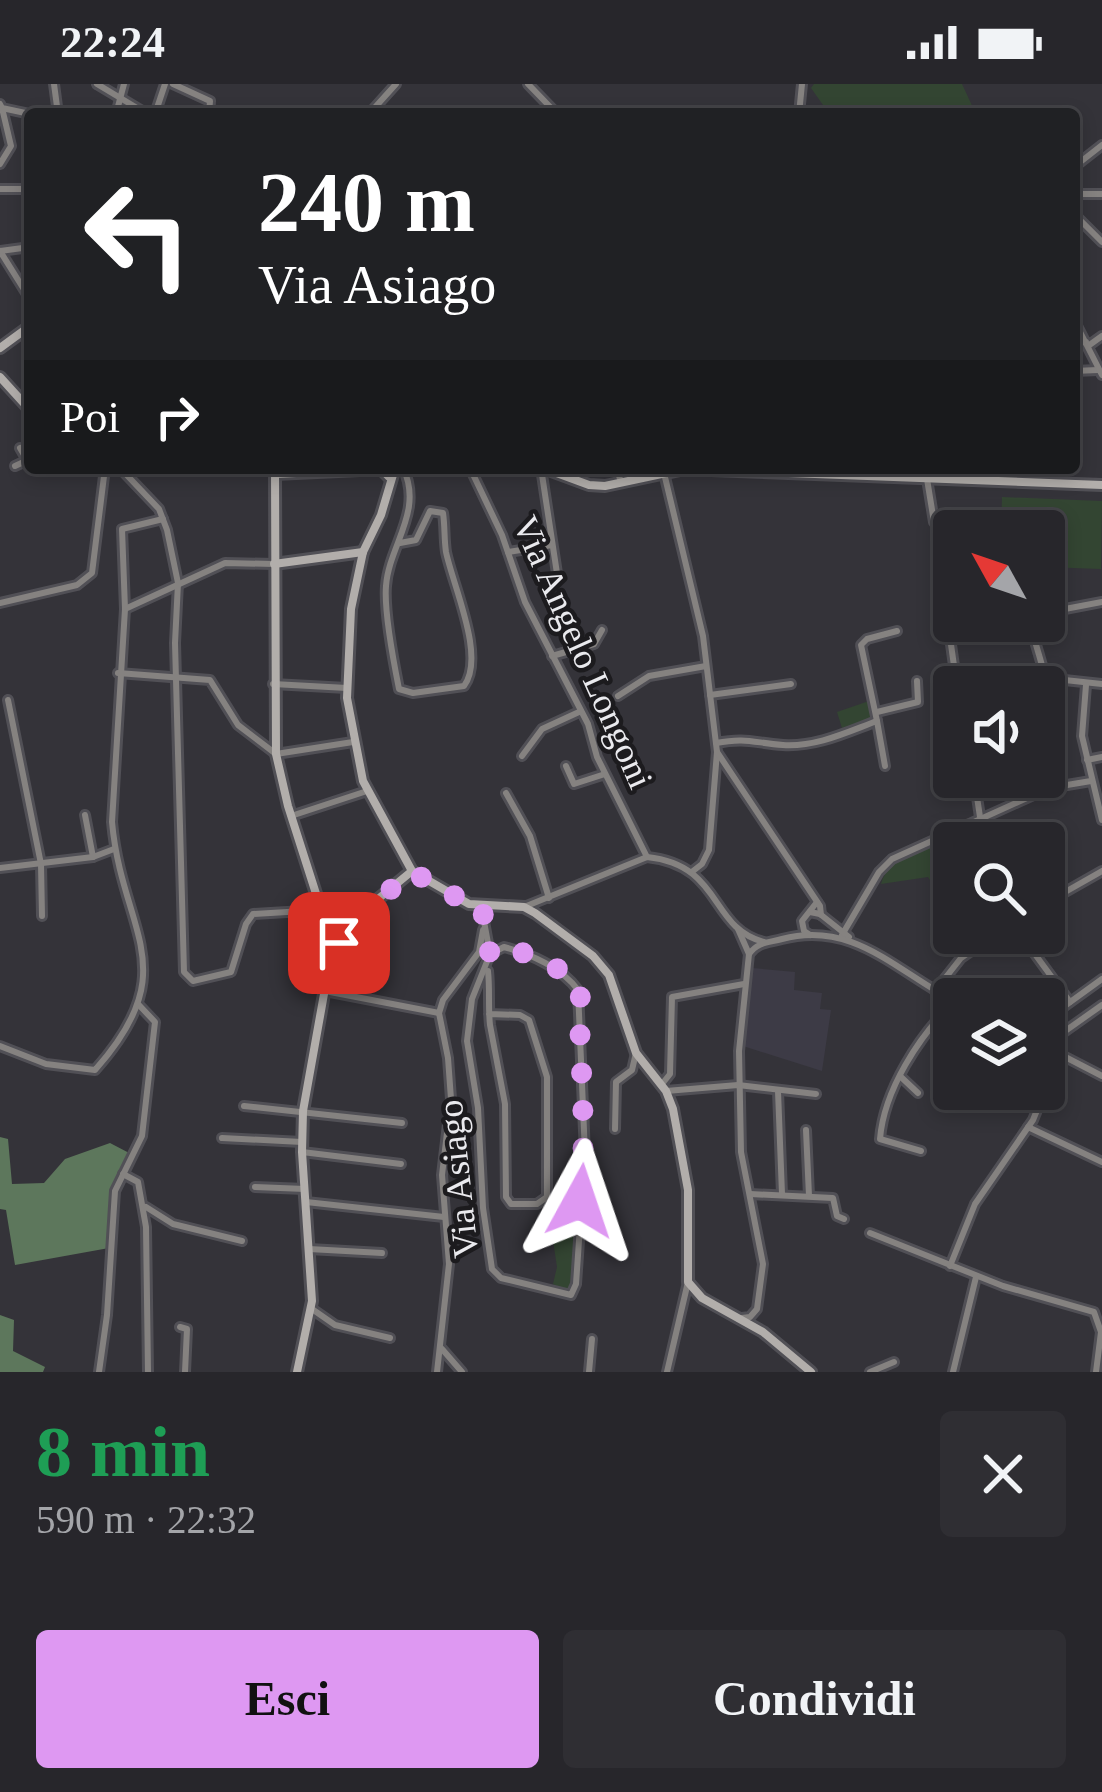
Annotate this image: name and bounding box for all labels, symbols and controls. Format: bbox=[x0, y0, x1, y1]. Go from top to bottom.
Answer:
text: 22:24 bbox=[60, 17, 165, 67]
icon: left bbox=[60, 156, 216, 312]
text: 240 m bbox=[258, 156, 475, 249]
text: Via Asiago bbox=[258, 255, 496, 315]
icon: right bbox=[144, 384, 210, 450]
text: Poi bbox=[60, 392, 120, 442]
street label: Via Angelo Longoni bbox=[505, 510, 661, 794]
north arrow bbox=[933, 510, 1065, 642]
map controls bbox=[933, 510, 1065, 1110]
button: sound bbox=[933, 666, 1065, 798]
button: search bbox=[933, 822, 1065, 954]
pin bbox=[288, 892, 390, 994]
icon: arrive bbox=[306, 910, 372, 976]
button: layers bbox=[933, 978, 1065, 1110]
street label: Via Asiago bbox=[430, 1098, 486, 1260]
position arrow bbox=[517, 1138, 643, 1264]
button: close bbox=[940, 1411, 1066, 1537]
text: 8 min bbox=[36, 1412, 210, 1492]
text: 590 m · 22:32 bbox=[36, 1498, 256, 1541]
button: Esci bbox=[36, 1630, 539, 1768]
button: Condividi bbox=[563, 1630, 1066, 1768]

